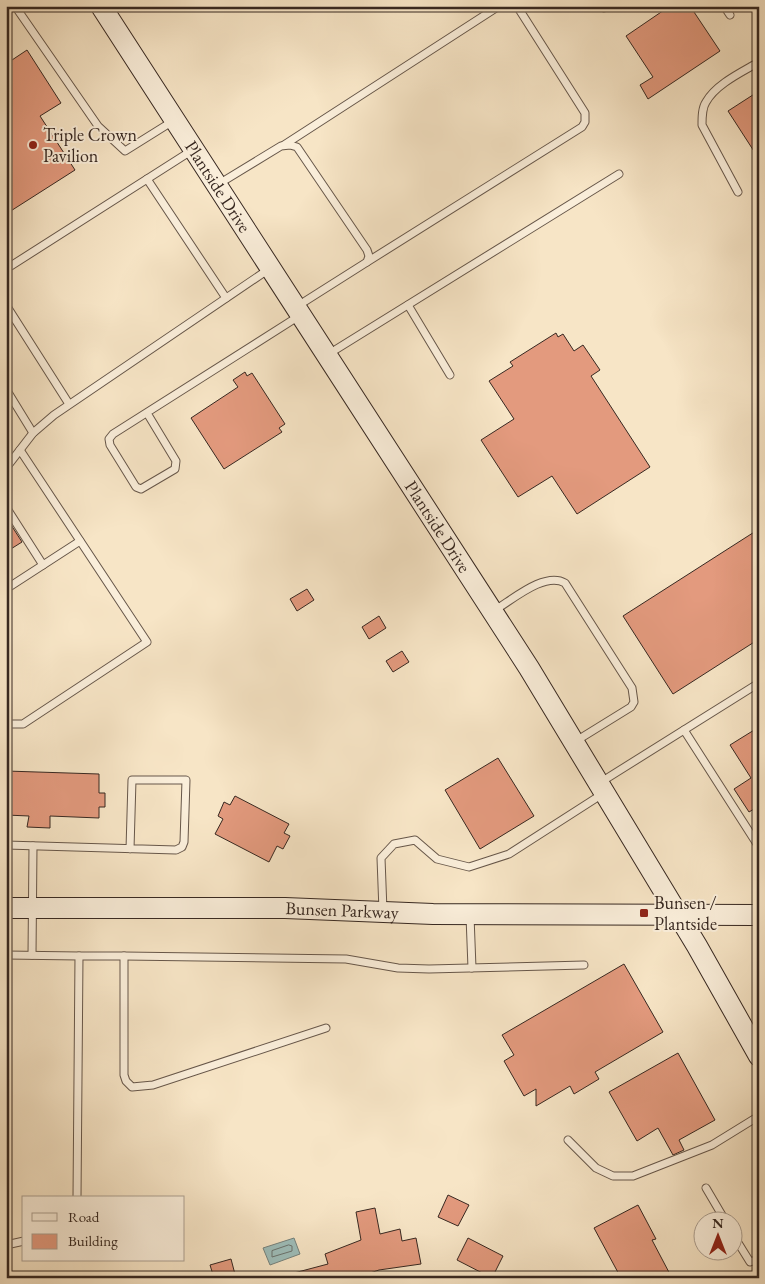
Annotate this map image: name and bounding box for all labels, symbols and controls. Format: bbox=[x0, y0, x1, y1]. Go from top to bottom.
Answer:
place label: Triple Crown Pavilion bbox=[43, 123, 137, 167]
street label: Plantside Drive bbox=[180, 136, 256, 237]
marker: Triple Crown Pavilion bbox=[27, 139, 39, 151]
street label: Plantside Drive bbox=[400, 476, 476, 577]
place label: Bunsen / Plantside bbox=[654, 891, 717, 935]
street label: Bunsen Parkway bbox=[285, 896, 399, 924]
marker: Bunsen / Plantside bbox=[638, 907, 650, 919]
legend bbox=[22, 1196, 185, 1262]
text: Road bbox=[68, 1207, 100, 1226]
north arrow bbox=[692, 1212, 742, 1262]
text: N bbox=[712, 1214, 724, 1232]
text: Building bbox=[68, 1231, 118, 1250]

